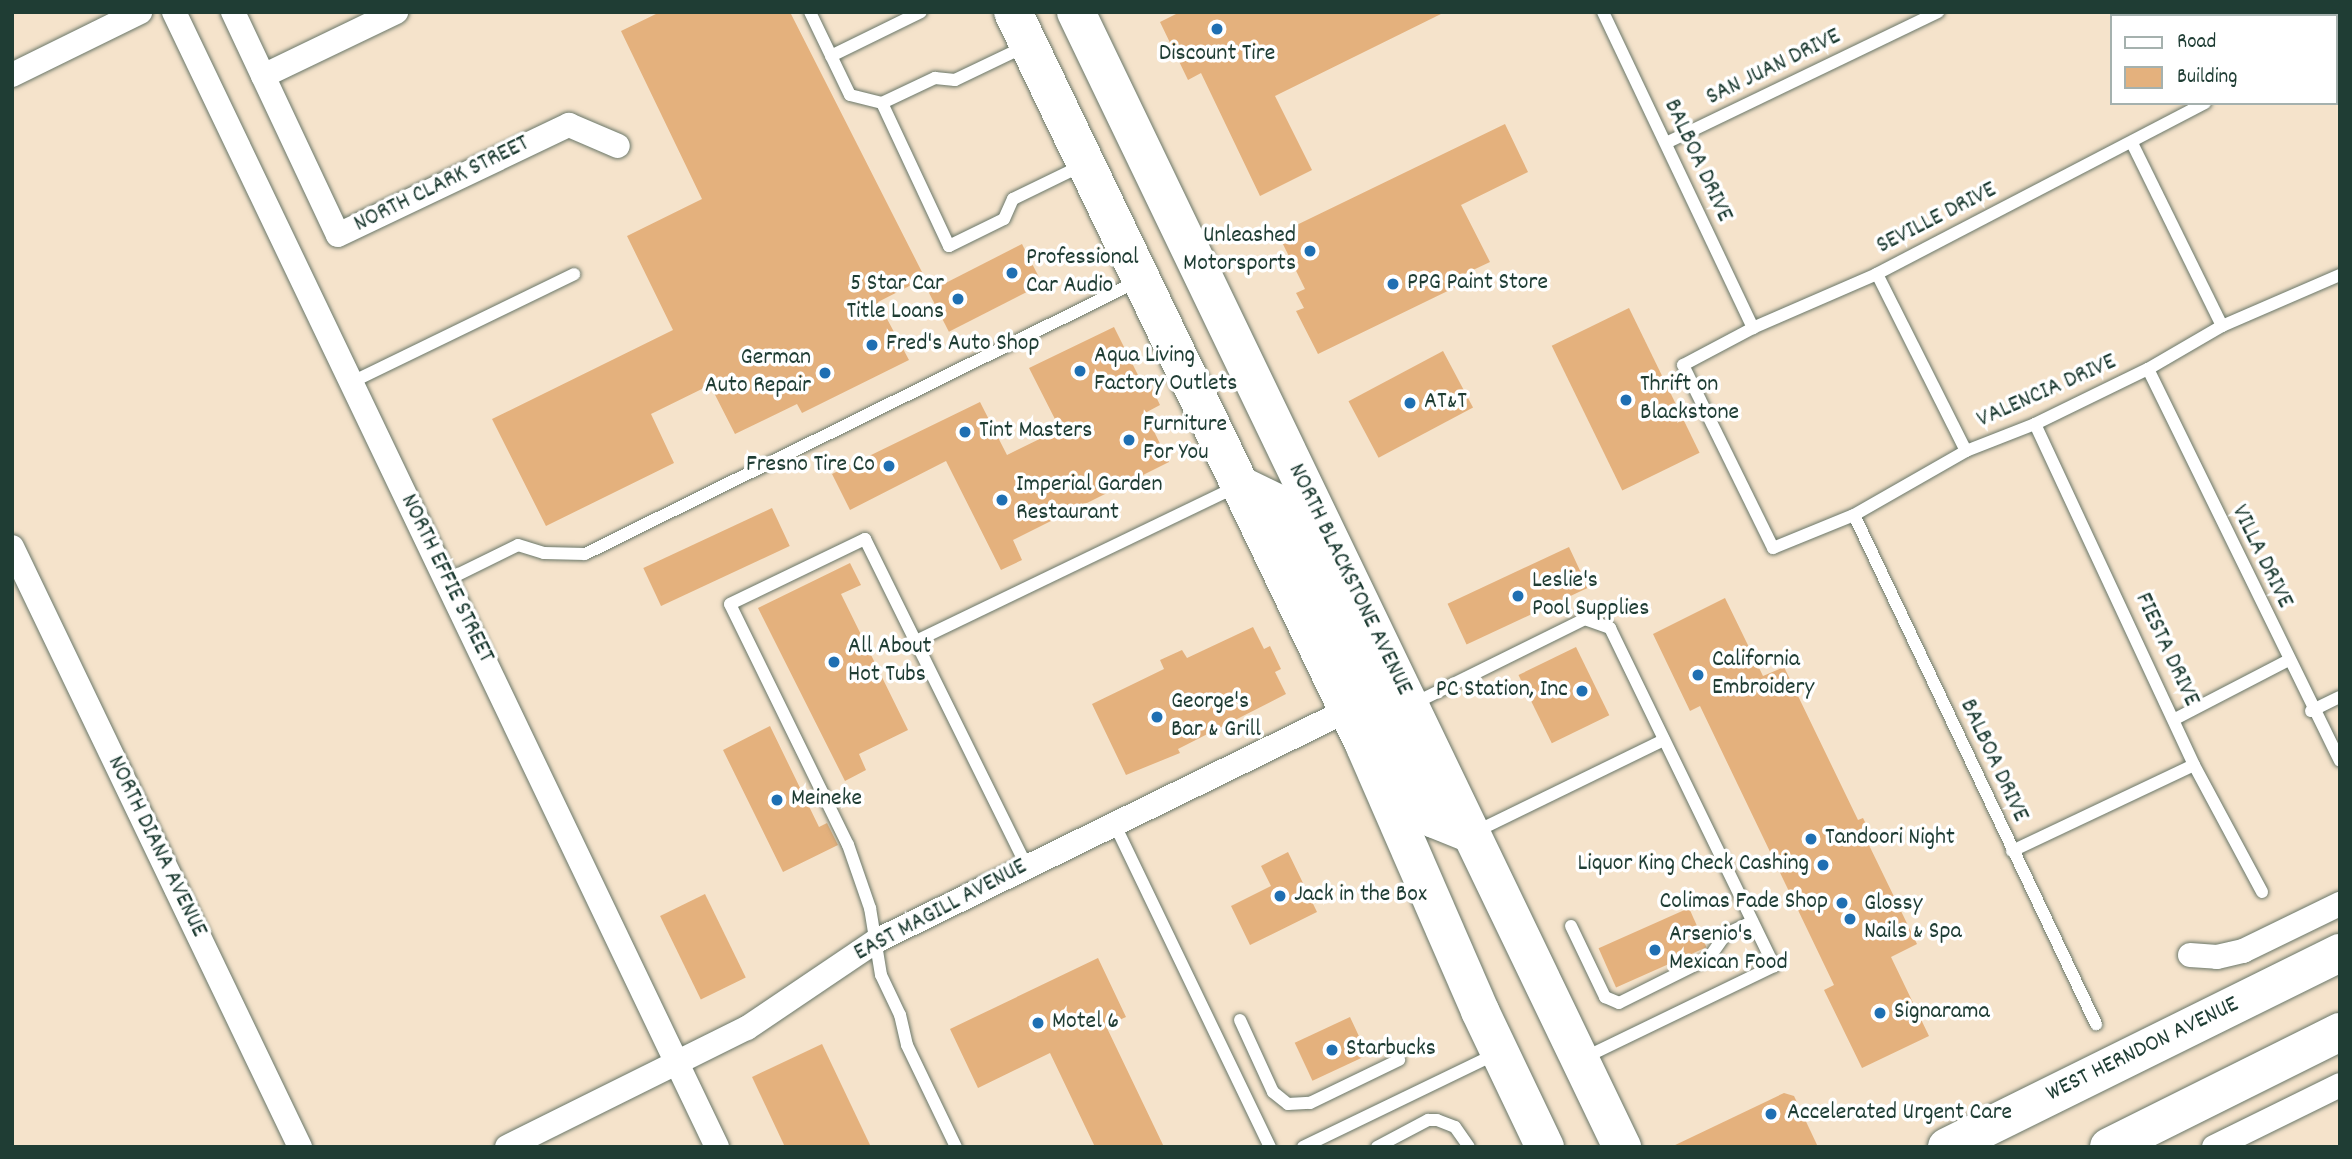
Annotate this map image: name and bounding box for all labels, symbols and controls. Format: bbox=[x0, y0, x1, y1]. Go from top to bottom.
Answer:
legend bbox=[2110, 14, 2338, 105]
marker: Discount Tire bbox=[1209, 21, 1225, 37]
street label: SAN JUAN DRIVE bbox=[1702, 23, 1846, 113]
text: Road bbox=[2177, 28, 2216, 58]
place label: Discount Tire bbox=[1159, 41, 1275, 69]
text: Building bbox=[2177, 63, 2237, 93]
street label: BALBOA DRIVE bbox=[1656, 95, 1738, 227]
street label: NORTH CLARK STREET bbox=[350, 130, 534, 240]
street label: SEVILLE DRIVE bbox=[1872, 177, 2002, 261]
place label: Unleashed Motorsports bbox=[1183, 223, 1296, 279]
marker: Unleashed Motorsports bbox=[1302, 243, 1318, 259]
place label: Professional Car Audio bbox=[1026, 245, 1139, 301]
marker: Professional Car Audio bbox=[1004, 265, 1020, 281]
place label: PPG Paint Store bbox=[1407, 270, 1548, 298]
place label: 5 Star Car Title Loans bbox=[846, 271, 944, 327]
marker: PPG Paint Store bbox=[1385, 276, 1401, 292]
marker: 5 Star Car Title Loans bbox=[950, 291, 966, 307]
place label: Fred's Auto Shop bbox=[886, 331, 1040, 359]
marker: Fred's Auto Shop bbox=[864, 337, 880, 353]
place label: Aqua Living Factory Outlets bbox=[1094, 343, 1237, 399]
place label: German Auto Repair bbox=[705, 345, 811, 401]
street label: VALENCIA DRIVE bbox=[1973, 349, 2121, 435]
marker: Aqua Living Factory Outlets bbox=[1072, 363, 1088, 379]
marker: German Auto Repair bbox=[817, 365, 833, 381]
place label: Thrift on Blackstone bbox=[1640, 372, 1739, 428]
place label: AT&T bbox=[1424, 389, 1467, 417]
marker: Thrift on Blackstone bbox=[1618, 392, 1634, 408]
marker: AT&T bbox=[1402, 395, 1418, 411]
place label: Furniture For You bbox=[1143, 412, 1227, 468]
place label: Tint Masters bbox=[979, 418, 1092, 446]
marker: Tint Masters bbox=[957, 424, 973, 440]
marker: Furniture For You bbox=[1121, 432, 1137, 448]
place label: Fresno Tire Co bbox=[746, 452, 875, 480]
marker: Fresno Tire Co bbox=[881, 458, 897, 474]
street label: NORTH BLACKSTONE AVENUE bbox=[1280, 460, 1418, 700]
place label: Imperial Garden Restaurant bbox=[1016, 472, 1162, 528]
street label: NORTH EFFIE STREET bbox=[393, 490, 499, 668]
marker: Imperial Garden Restaurant bbox=[994, 492, 1010, 508]
street label: VILLA DRIVE bbox=[2224, 501, 2298, 613]
place label: Leslie's Pool Supplies bbox=[1532, 568, 1649, 624]
marker: Leslie's Pool Supplies bbox=[1510, 588, 1526, 604]
street label: FIESTA DRIVE bbox=[2127, 589, 2205, 711]
place label: All About Hot Tubs bbox=[848, 634, 931, 690]
place label: California Embroidery bbox=[1712, 647, 1814, 703]
marker: All About Hot Tubs bbox=[826, 654, 842, 670]
marker: California Embroidery bbox=[1690, 667, 1706, 683]
place label: PC Station, Inc bbox=[1436, 677, 1568, 705]
marker: PC Station, Inc bbox=[1574, 683, 1590, 699]
place label: George's Bar & Grill bbox=[1171, 689, 1261, 745]
street label: BALBOA DRIVE bbox=[1952, 695, 2034, 827]
marker: George's Bar & Grill bbox=[1149, 709, 1165, 725]
street label: NORTH DIANA AVENUE bbox=[100, 752, 212, 942]
place label: Meineke bbox=[791, 786, 862, 814]
marker: Meineke bbox=[769, 792, 785, 808]
place label: Tandoori Night bbox=[1825, 825, 1955, 853]
marker: Tandoori Night bbox=[1803, 831, 1819, 847]
place label: Liquor King Check Cashing bbox=[1578, 851, 1809, 879]
street label: EAST MAGILL AVENUE bbox=[850, 853, 1032, 969]
marker: Liquor King Check Cashing bbox=[1815, 857, 1831, 873]
place label: Jack in the Box bbox=[1294, 882, 1427, 910]
marker: Jack in the Box bbox=[1272, 888, 1288, 904]
place label: Colimas Fade Shop bbox=[1659, 889, 1828, 917]
place label: Glossy Nails & Spa bbox=[1864, 891, 1962, 947]
marker: Colimas Fade Shop bbox=[1834, 895, 1850, 911]
marker: Glossy Nails & Spa bbox=[1842, 911, 1858, 927]
place label: Arsenio's Mexican Food bbox=[1669, 922, 1788, 978]
marker: Arsenio's Mexican Food bbox=[1647, 942, 1663, 958]
street label: WEST HERNDON AVENUE bbox=[2042, 991, 2244, 1109]
place label: Signarama bbox=[1894, 999, 1990, 1027]
marker: Signarama bbox=[1872, 1005, 1888, 1021]
place label: Motel 6 bbox=[1052, 1009, 1119, 1037]
marker: Motel 6 bbox=[1030, 1015, 1046, 1031]
place label: Starbucks bbox=[1346, 1036, 1436, 1064]
marker: Starbucks bbox=[1324, 1042, 1340, 1058]
place label: Accelerated Urgent Care bbox=[1787, 1100, 2012, 1128]
marker: Accelerated Urgent Care bbox=[1761, 1104, 1781, 1124]

